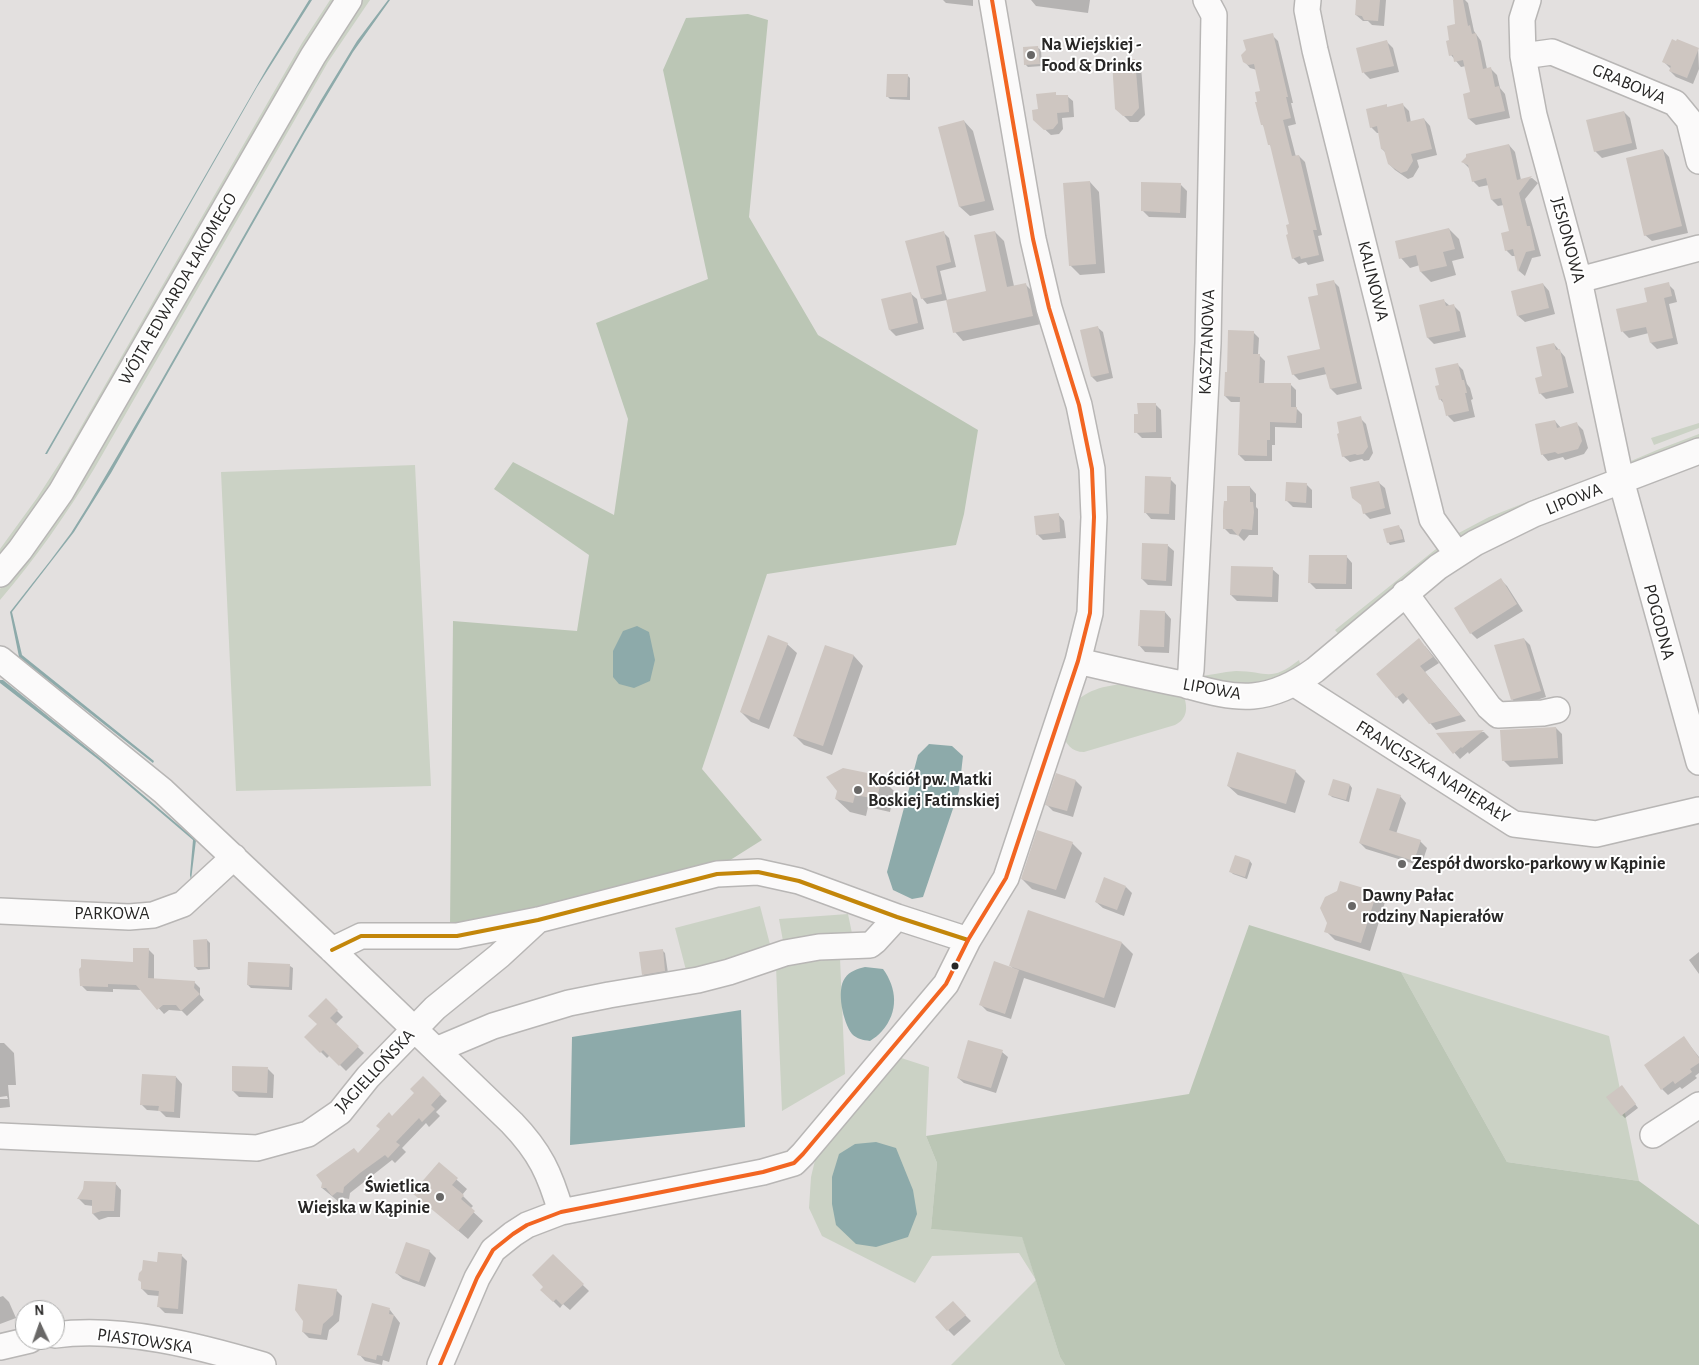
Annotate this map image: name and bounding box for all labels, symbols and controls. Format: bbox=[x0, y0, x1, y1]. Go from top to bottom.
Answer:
place label: Na Wiejskiej - Food & Drinks bbox=[1041, 34, 1142, 76]
marker: Na Wiejskiej - Food & Drinks bbox=[1025, 49, 1037, 61]
street label: GRABOWA bbox=[1589, 59, 1669, 109]
street label: WÓJTA EDWARDA ŁAKOMEGO bbox=[114, 189, 242, 389]
street label: JESIONOWA bbox=[1546, 195, 1590, 285]
street label: KALINOWA bbox=[1353, 239, 1393, 323]
street label: KASZTANOWA bbox=[1194, 289, 1220, 395]
street label: LIPOWA bbox=[1543, 478, 1605, 520]
street label: POGODNA bbox=[1639, 582, 1679, 662]
street label: LIPOWA bbox=[1181, 673, 1243, 705]
street label: FRANCISZKA NAPIERAŁY bbox=[1352, 716, 1514, 828]
place label: Kościół pw. Matki Boskiej Fatimskiej bbox=[868, 769, 1000, 812]
marker: Kościół pw. Matki Boskiej Fatimskiej bbox=[852, 784, 864, 796]
place label: Zespół dworsko-parkowy w Kąpinie bbox=[1412, 853, 1665, 875]
marker: Zespół dworsko-parkowy w Kąpinie bbox=[1396, 858, 1408, 870]
place label: Dawny Pałac rodziny Napierałów bbox=[1362, 885, 1504, 928]
marker: Dawny Pałac rodziny Napierałów bbox=[1346, 900, 1358, 912]
street label: PARKOWA bbox=[74, 903, 150, 925]
unlabelled marker bbox=[950, 961, 960, 971]
street label: JAGIELLOŃSKA bbox=[331, 1025, 419, 1117]
place label: Świetlica Wiejska w Kąpinie bbox=[298, 1176, 430, 1218]
marker: Świetlica Wiejska w Kąpinie bbox=[434, 1191, 446, 1203]
north arrow bbox=[15, 1300, 65, 1350]
text: N bbox=[34, 1304, 44, 1318]
street label: PIASTOWSKA bbox=[96, 1324, 194, 1358]

